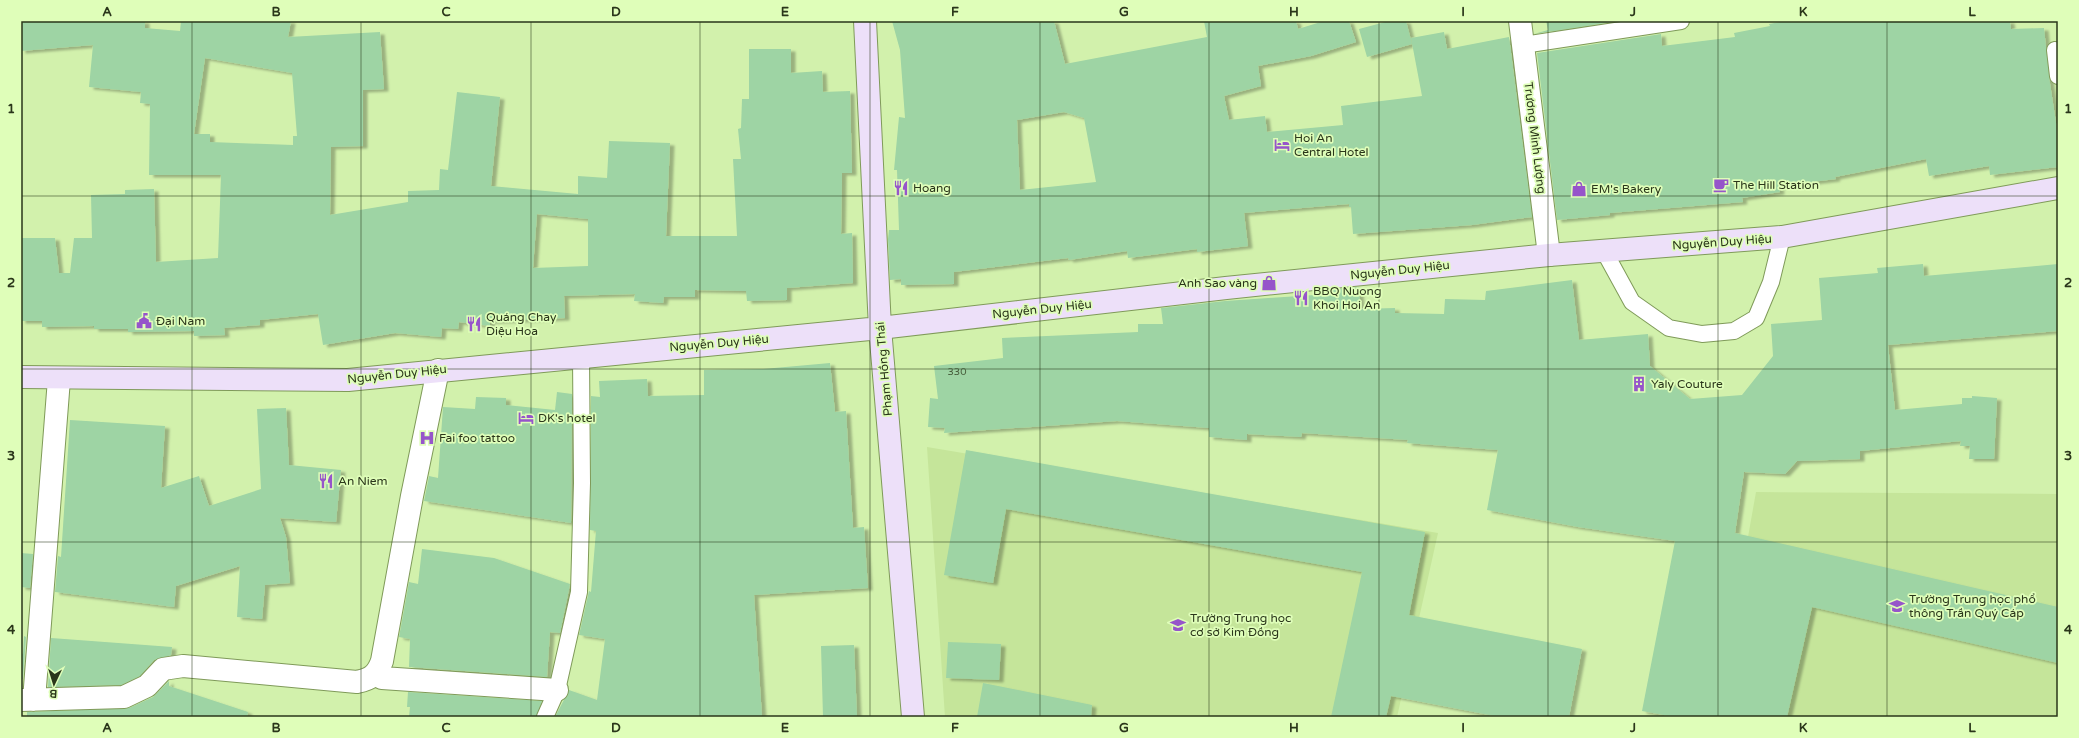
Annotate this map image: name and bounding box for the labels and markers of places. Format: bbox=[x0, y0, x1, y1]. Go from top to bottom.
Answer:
place label: Hoi An Central Hotel bbox=[1294, 131, 1369, 159]
hotel icon: Hoi An Central Hotel bbox=[1273, 136, 1291, 154]
cafe icon: The Hill Station bbox=[1712, 176, 1730, 194]
place label: The Hill Station bbox=[1733, 178, 1819, 192]
restaurant icon: Hoang bbox=[892, 179, 910, 197]
shop icon: EM's Bakery bbox=[1570, 180, 1588, 198]
place label: Hoang bbox=[913, 181, 951, 195]
place label: EM's Bakery bbox=[1591, 182, 1662, 196]
shop icon: Anh Sao vàng bbox=[1260, 274, 1278, 292]
place label: Anh Sao vàng bbox=[1178, 276, 1257, 290]
place label: BBQ Nuong Khoi Hoi An bbox=[1313, 284, 1381, 312]
restaurant icon: BBQ Nuong Khoi Hoi An bbox=[1292, 289, 1310, 307]
place label: Quáng Chay Diệu Hoa bbox=[486, 310, 557, 338]
public building icon: Đại Nam bbox=[135, 312, 153, 330]
place label: Đại Nam bbox=[156, 314, 205, 328]
restaurant icon: Quáng Chay Diệu Hoa bbox=[465, 315, 483, 333]
building icon: Yaly Couture bbox=[1630, 375, 1648, 393]
place label: Yaly Couture bbox=[1651, 377, 1723, 391]
hotel icon: DK's hotel bbox=[517, 409, 535, 427]
place label: DK's hotel bbox=[538, 411, 595, 425]
hospital icon: Fai foo tattoo bbox=[418, 429, 436, 447]
place label: Fai foo tattoo bbox=[439, 431, 515, 445]
restaurant icon: An Niem bbox=[317, 472, 335, 490]
place label: An Niem bbox=[338, 474, 388, 488]
place label: Trường Trung học phổ thông Trần Quý Cáp bbox=[1909, 592, 2036, 620]
school or university icon: Trường Trung học phổ thông Trần Quý Cáp bbox=[1888, 597, 1906, 615]
place label: Trường Trung học cơ sở Kim Đồng bbox=[1190, 611, 1291, 639]
school or university icon: Trường Trung học cơ sở Kim Đồng bbox=[1169, 616, 1187, 634]

